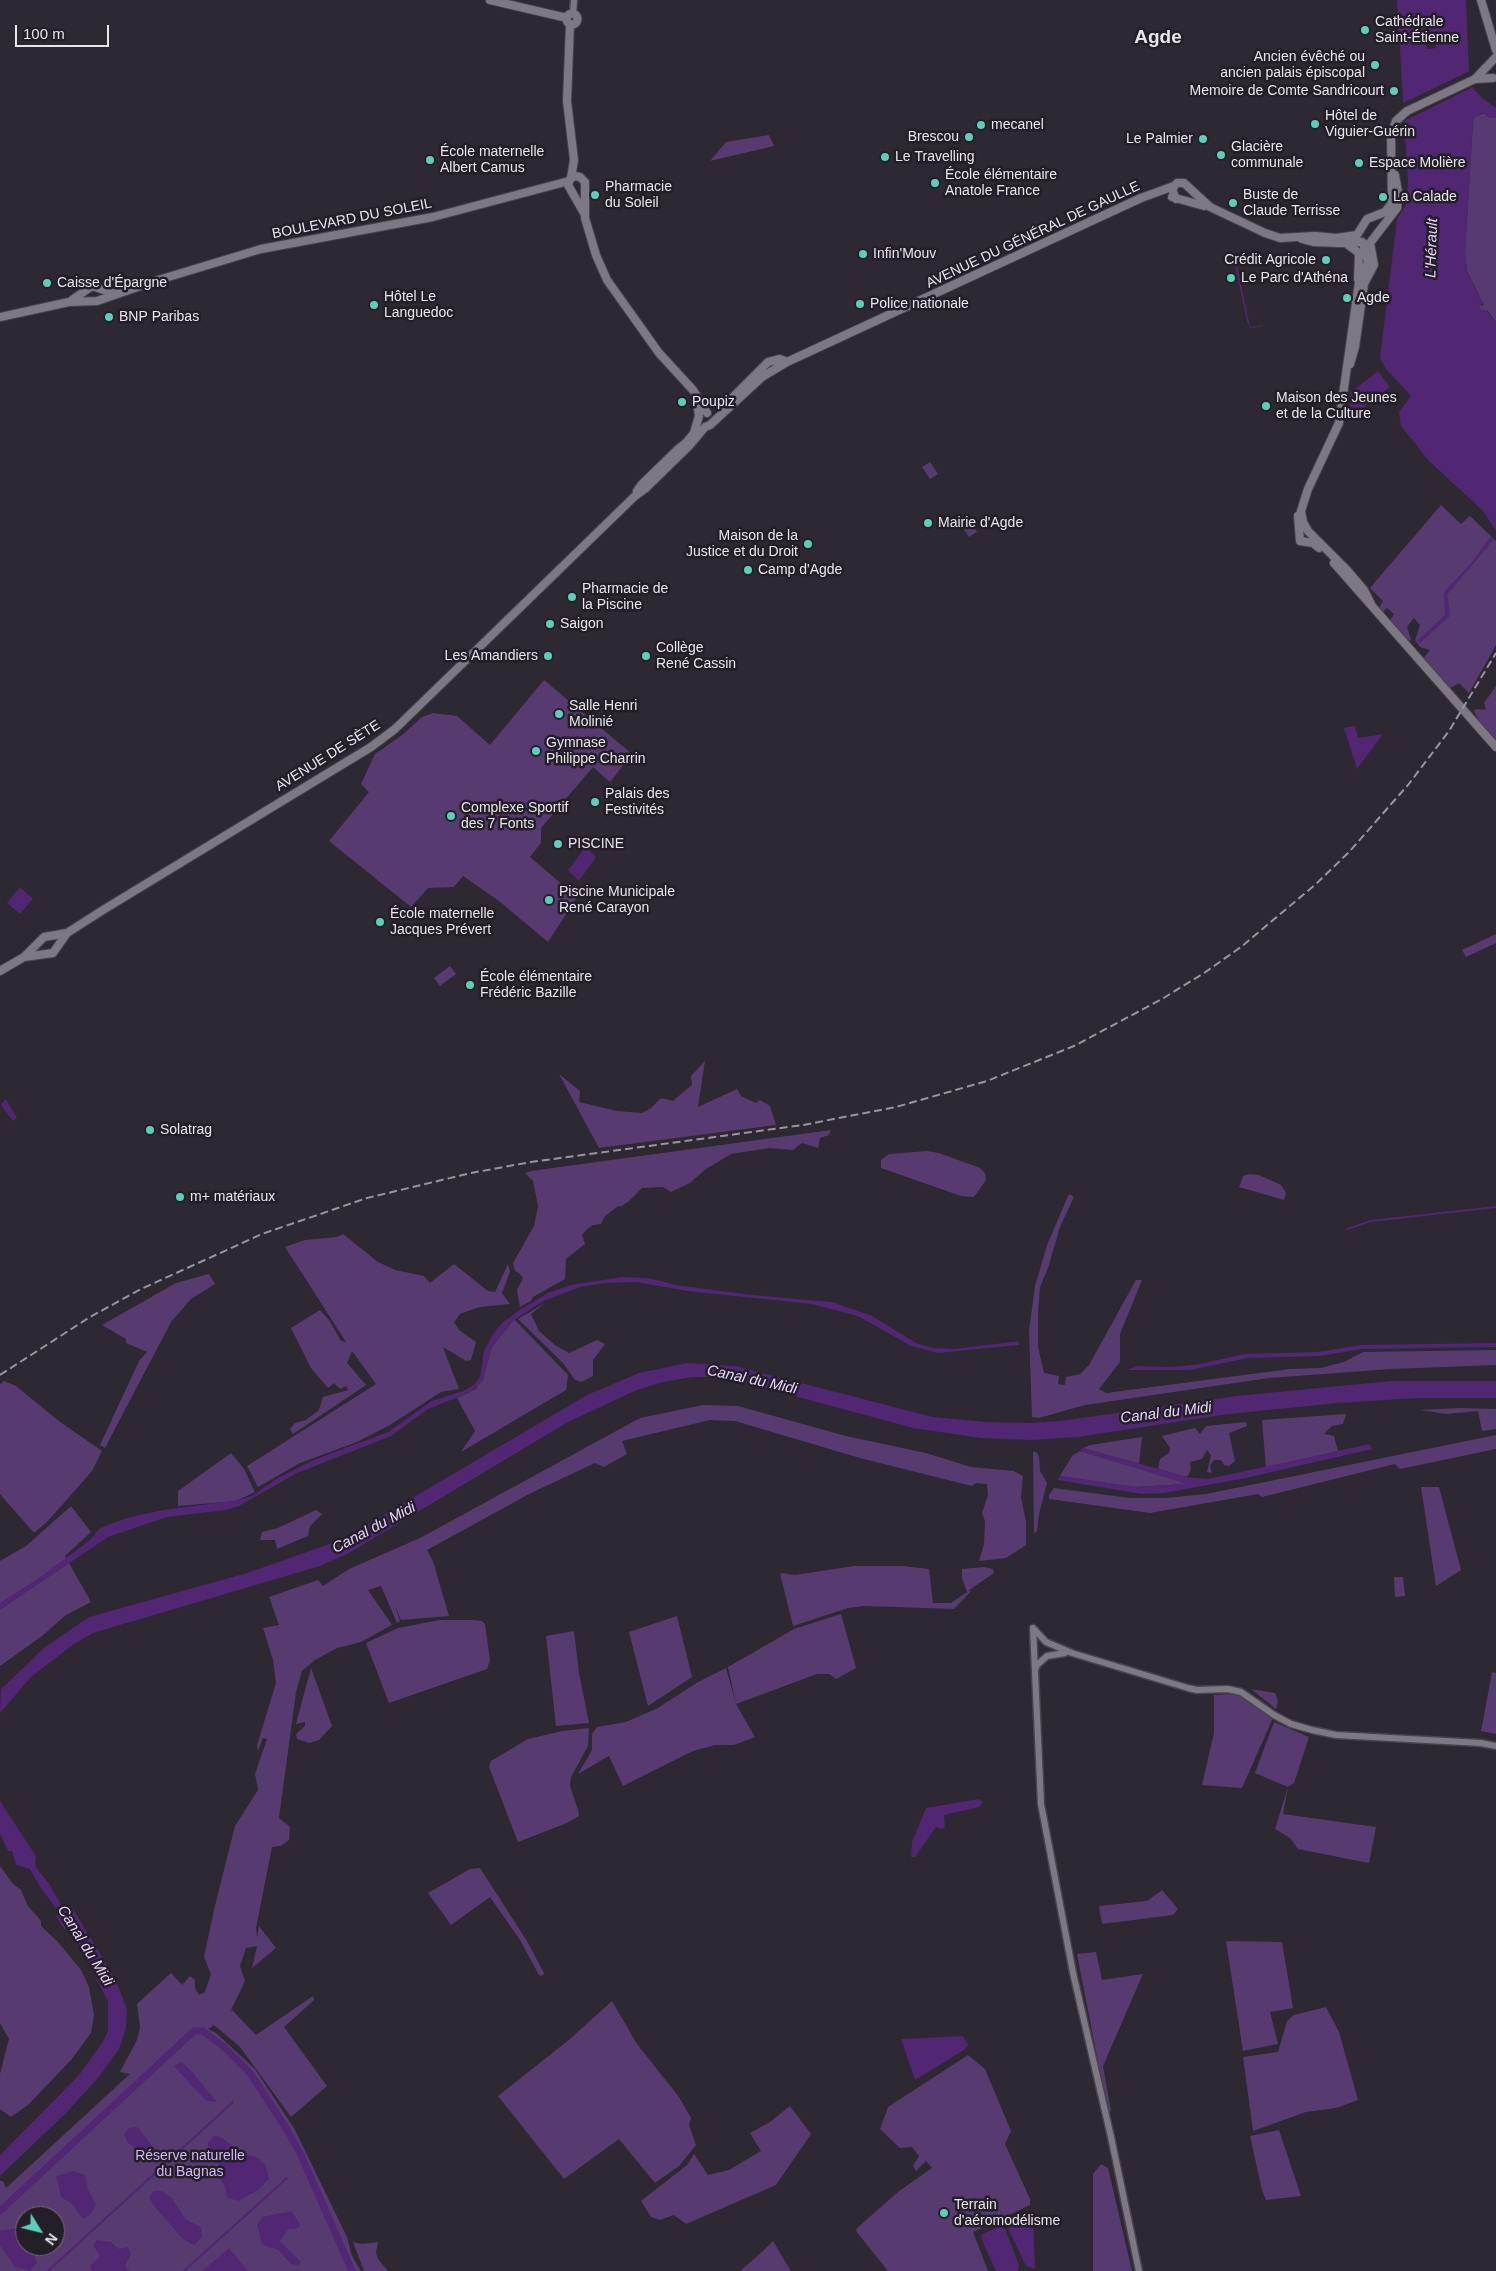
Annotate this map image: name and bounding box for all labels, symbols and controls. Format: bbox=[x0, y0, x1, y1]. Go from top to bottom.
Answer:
place label: Cathédrale Saint-Étienne bbox=[1375, 14, 1459, 46]
scale bar bbox=[18, 15, 111, 47]
marker: Cathédrale Saint-Étienne bbox=[1359, 24, 1371, 36]
text: 100 m bbox=[23, 25, 65, 42]
district label: Agde bbox=[1134, 27, 1182, 49]
place label: Ancien évêché ou ancien palais épiscopal bbox=[1220, 49, 1365, 82]
marker: Ancien évêché ou ancien palais épiscopal bbox=[1369, 59, 1381, 71]
place label: Memoire de Comte Sandricourt bbox=[1189, 83, 1384, 99]
marker: Memoire de Comte Sandricourt bbox=[1388, 85, 1400, 97]
place label: Hôtel de Viguier-Guérin bbox=[1325, 108, 1415, 140]
place label: mecanel bbox=[991, 117, 1044, 133]
marker: Hôtel de Viguier-Guérin bbox=[1309, 118, 1321, 130]
marker: mecanel bbox=[975, 119, 987, 131]
place label: Brescou bbox=[908, 129, 959, 145]
marker: Brescou bbox=[963, 131, 975, 143]
place label: Le Palmier bbox=[1126, 131, 1193, 147]
marker: Le Palmier bbox=[1197, 133, 1209, 145]
place label: Glacière communale bbox=[1231, 139, 1303, 172]
place label: École maternelle Albert Camus bbox=[440, 144, 544, 176]
place label: Le Travelling bbox=[895, 149, 975, 165]
marker: Glacière communale bbox=[1215, 149, 1227, 161]
marker: Le Travelling bbox=[879, 151, 891, 163]
marker: École maternelle Albert Camus bbox=[424, 154, 436, 166]
place label: Espace Molière bbox=[1369, 155, 1465, 171]
marker: Espace Molière bbox=[1353, 157, 1365, 169]
place label: École élémentaire Anatole France bbox=[945, 167, 1057, 200]
marker: École élémentaire Anatole France bbox=[929, 177, 941, 189]
street label: AVENUE DU GÉNÉRAL DE GAULLE bbox=[923, 178, 1143, 292]
place label: Pharmacie du Soleil bbox=[605, 179, 672, 212]
place label: Buste de Claude Terrisse bbox=[1243, 187, 1340, 220]
marker: Pharmacie du Soleil bbox=[589, 189, 601, 201]
place label: La Calade bbox=[1393, 189, 1457, 205]
marker: La Calade bbox=[1377, 191, 1389, 203]
street label: BOULEVARD DU SOLEIL bbox=[271, 195, 433, 243]
marker: Buste de Claude Terrisse bbox=[1227, 197, 1239, 209]
water label: L'Hérault bbox=[1422, 218, 1442, 278]
place label: Infin'Mouv bbox=[873, 246, 936, 262]
marker: Infin'Mouv bbox=[857, 248, 869, 260]
place label: Crédit Agricole bbox=[1224, 252, 1316, 268]
marker: Crédit Agricole bbox=[1320, 254, 1332, 266]
place label: Le Parc d'Athéna bbox=[1241, 270, 1348, 286]
marker: Le Parc d'Athéna bbox=[1225, 272, 1237, 284]
place label: Caisse d'Épargne bbox=[57, 275, 167, 291]
marker: Caisse d'Épargne bbox=[41, 277, 53, 289]
place label: Hôtel Le Languedoc bbox=[384, 289, 453, 322]
place label: Agde bbox=[1357, 290, 1390, 306]
marker: Agde bbox=[1341, 292, 1353, 304]
place label: Police nationale bbox=[870, 296, 969, 312]
marker: Police nationale bbox=[854, 298, 866, 310]
marker: Hôtel Le Languedoc bbox=[368, 299, 380, 311]
place label: BNP Paribas bbox=[119, 309, 199, 325]
marker: BNP Paribas bbox=[103, 311, 115, 323]
place label: Maison des Jeunes et de la Culture bbox=[1276, 390, 1397, 422]
place label: Poupiz bbox=[692, 394, 735, 410]
marker: Poupiz bbox=[676, 396, 688, 408]
marker: Maison des Jeunes et de la Culture bbox=[1260, 400, 1272, 412]
place label: Mairie d'Agde bbox=[938, 515, 1023, 531]
marker: Mairie d'Agde bbox=[922, 517, 934, 529]
place label: Maison de la Justice et du Droit bbox=[686, 528, 798, 560]
marker: Maison de la Justice et du Droit bbox=[802, 538, 814, 550]
place label: Camp d'Agde bbox=[758, 562, 842, 578]
marker: Camp d'Agde bbox=[742, 564, 754, 576]
place label: Pharmacie de la Piscine bbox=[582, 581, 668, 614]
marker: Pharmacie de la Piscine bbox=[566, 591, 578, 603]
place label: Saigon bbox=[560, 616, 604, 632]
marker: Saigon bbox=[544, 618, 556, 630]
place label: Collège René Cassin bbox=[656, 640, 736, 672]
place label: Les Amandiers bbox=[445, 648, 538, 664]
marker: Les Amandiers bbox=[542, 650, 554, 662]
marker: Collège René Cassin bbox=[640, 650, 652, 662]
place label: Salle Henri Molinié bbox=[569, 698, 637, 730]
marker: Salle Henri Molinié bbox=[553, 708, 565, 720]
street label: AVENUE DE SÈTE bbox=[273, 717, 383, 795]
place label: Gymnase Philippe Charrin bbox=[546, 735, 646, 768]
marker: Gymnase Philippe Charrin bbox=[530, 745, 542, 757]
place label: Palais des Festivités bbox=[605, 786, 670, 819]
marker: Palais des Festivités bbox=[589, 796, 601, 808]
place label: Complexe Sportif des 7 Fonts bbox=[461, 800, 568, 832]
marker: Complexe Sportif des 7 Fonts bbox=[445, 810, 457, 822]
place label: PISCINE bbox=[568, 836, 624, 852]
marker: PISCINE bbox=[552, 838, 564, 850]
place label: Piscine Municipale René Carayon bbox=[559, 884, 675, 916]
marker: Piscine Municipale René Carayon bbox=[543, 894, 555, 906]
place label: École maternelle Jacques Prévert bbox=[390, 906, 494, 939]
marker: École maternelle Jacques Prévert bbox=[374, 916, 386, 928]
place label: École élémentaire Frédéric Bazille bbox=[480, 969, 592, 1002]
marker: École élémentaire Frédéric Bazille bbox=[464, 979, 476, 991]
place label: Solatrag bbox=[160, 1122, 212, 1138]
marker: Solatrag bbox=[144, 1124, 156, 1136]
place label: m+ matériaux bbox=[190, 1189, 275, 1205]
marker: m+ matériaux bbox=[174, 1191, 186, 1203]
water label: Canal du Midi bbox=[705, 1362, 799, 1398]
water label: Canal du Midi bbox=[1119, 1398, 1213, 1428]
water label: Canal du Midi bbox=[329, 1499, 419, 1557]
water label: Canal du Midi bbox=[53, 1902, 117, 1990]
park label: Réserve naturelle du Bagnas bbox=[135, 2148, 245, 2180]
place label: Terrain d'aéromodélisme bbox=[954, 2197, 1060, 2230]
north arrow bbox=[15, 2206, 65, 2256]
marker: Terrain d'aéromodélisme bbox=[938, 2207, 950, 2219]
text: N bbox=[42, 2230, 61, 2248]

